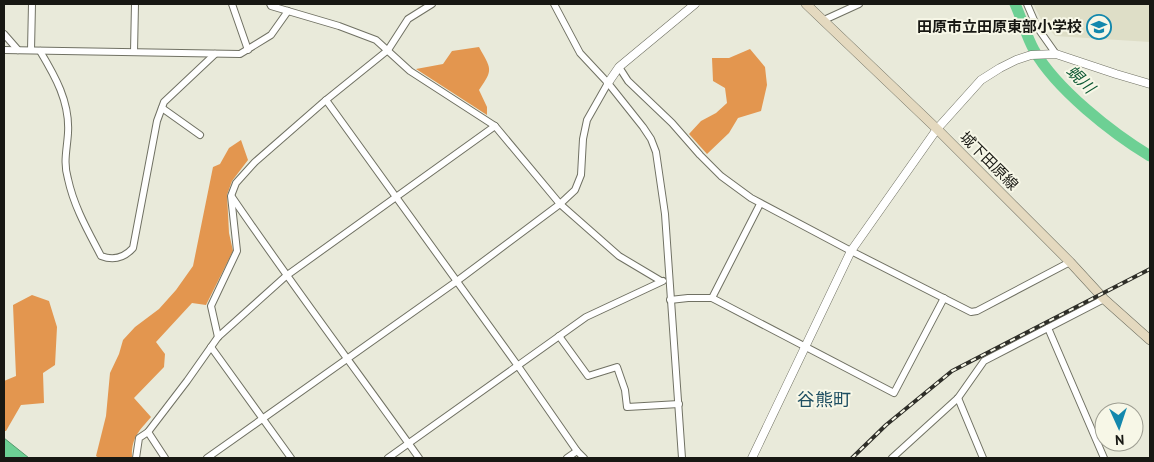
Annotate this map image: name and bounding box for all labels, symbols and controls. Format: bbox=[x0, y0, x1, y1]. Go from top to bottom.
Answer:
school or university icon: 田原市立田原東部小学校 bbox=[1086, 14, 1112, 40]
place label: 田原市立田原東部小学校 bbox=[917, 17, 1082, 36]
water label: 蜆川 bbox=[1063, 61, 1101, 99]
street label: 城下田原線 bbox=[956, 127, 1023, 194]
district label: 谷熊町 bbox=[797, 388, 851, 411]
north arrow bbox=[1094, 402, 1144, 452]
text: N bbox=[1115, 431, 1125, 449]

